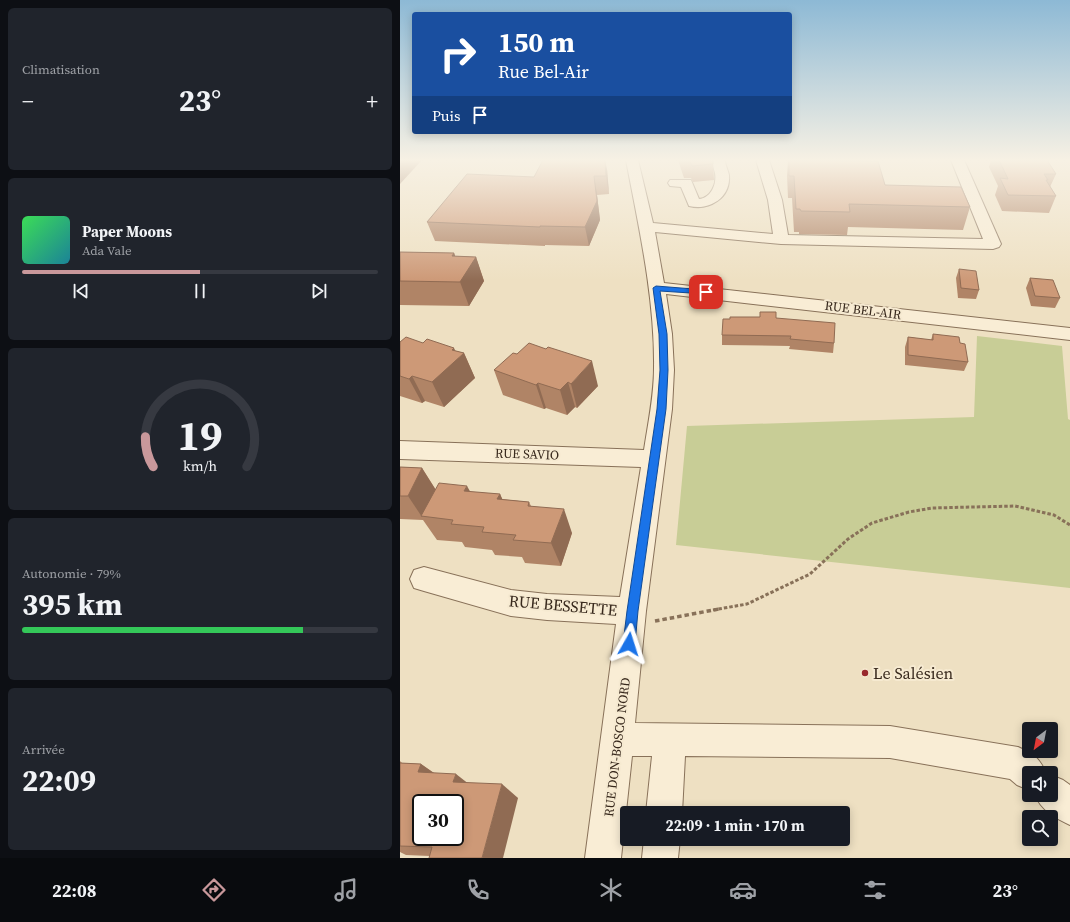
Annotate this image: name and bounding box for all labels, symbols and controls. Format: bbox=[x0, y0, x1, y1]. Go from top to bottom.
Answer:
text: 150 m bbox=[498, 23, 575, 61]
icon: right bbox=[432, 28, 484, 80]
text: Rue Bel-Air bbox=[498, 59, 589, 84]
text: Climatisation bbox=[22, 61, 100, 78]
text: 23° bbox=[179, 80, 221, 121]
text: − bbox=[22, 86, 34, 116]
text: + bbox=[366, 86, 378, 116]
icon: arrive bbox=[469, 104, 491, 126]
text: Puis bbox=[432, 105, 461, 126]
text: Paper Moons bbox=[82, 221, 172, 242]
text: Ada Vale bbox=[82, 242, 132, 259]
pin bbox=[689, 275, 723, 309]
icon: previous bbox=[70, 280, 92, 302]
icon: pause bbox=[189, 280, 211, 302]
icon: next bbox=[308, 280, 330, 302]
icon: arrive bbox=[695, 281, 717, 303]
street label: RUE BEL-AIR bbox=[824, 297, 903, 323]
text: 19 bbox=[177, 407, 223, 464]
street label: RUE SAVIO bbox=[495, 444, 559, 464]
text: km/h bbox=[183, 456, 217, 476]
text: Autonomie · 79% bbox=[22, 565, 121, 582]
text: 395 km bbox=[22, 584, 122, 625]
street label: RUE BESSETTE bbox=[508, 589, 618, 621]
position arrow bbox=[608, 623, 650, 665]
place label: Le Salésien bbox=[873, 662, 954, 684]
marker: Le Salésien bbox=[860, 668, 870, 678]
street label: RUE DON-BOSCO NORD bbox=[600, 676, 634, 818]
north arrow bbox=[1022, 722, 1058, 758]
map controls bbox=[1022, 722, 1058, 846]
text: Arrivée bbox=[22, 741, 65, 758]
text: 22:09 bbox=[22, 760, 96, 801]
button: sound bbox=[1022, 766, 1058, 802]
speed limit sign: 30 bbox=[412, 794, 464, 846]
button: search bbox=[1022, 810, 1058, 846]
text: 22:09 · 1 min · 170 m bbox=[666, 815, 805, 836]
icon: directions bbox=[200, 876, 228, 904]
icon: music bbox=[332, 876, 360, 904]
icon: phone bbox=[464, 876, 492, 904]
icon: climate bbox=[597, 876, 625, 904]
icon: car bbox=[729, 876, 757, 904]
icon: filters bbox=[861, 876, 889, 904]
text: 22:08 bbox=[52, 878, 96, 903]
text: 23° bbox=[993, 878, 1018, 903]

